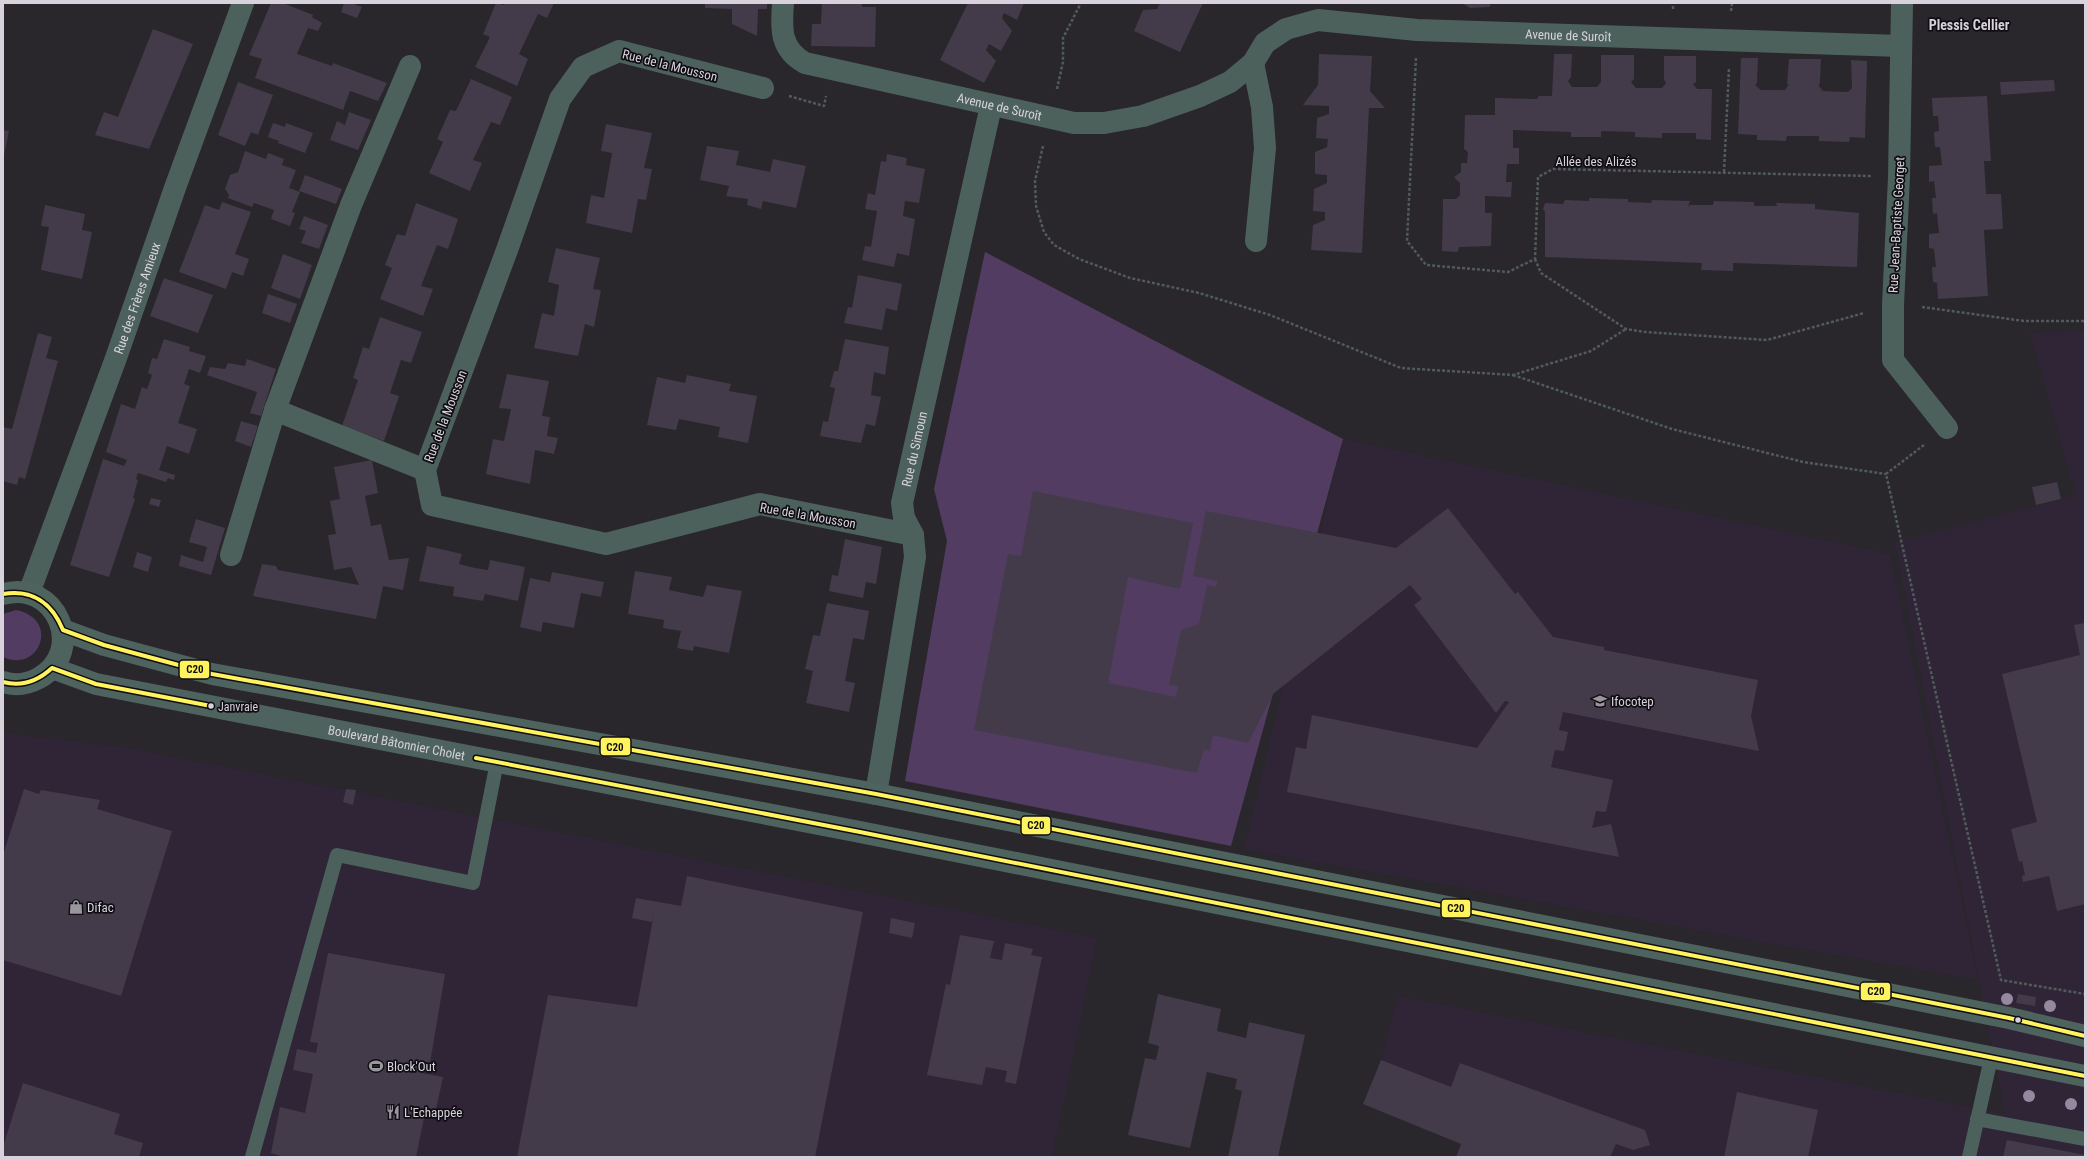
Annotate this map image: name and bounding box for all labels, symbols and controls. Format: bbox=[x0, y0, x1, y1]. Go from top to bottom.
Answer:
district label: Plessis Cellier bbox=[1929, 17, 2010, 33]
street label: Avenue de Suroît bbox=[1525, 27, 1612, 44]
street label: Rue de la Mousson bbox=[621, 46, 719, 85]
street label: Avenue de Suroît bbox=[956, 90, 1043, 124]
street label: Allée des Alizés bbox=[1555, 154, 1637, 169]
street label: Rue Jean-Baptiste Georget bbox=[1885, 156, 1908, 293]
street label: Rue des Frères Amieux bbox=[111, 240, 164, 356]
street label: Rue de la Mousson bbox=[421, 368, 470, 464]
street label: Rue du Simoun bbox=[899, 410, 930, 488]
street label: Rue de la Mousson bbox=[759, 500, 857, 531]
line badge: C20 bbox=[179, 660, 210, 679]
text: C20 bbox=[186, 663, 204, 676]
school or university icon: Ifocotep bbox=[1592, 693, 1608, 709]
place label: Ifocotep bbox=[1611, 694, 1654, 709]
place label: Janvraie bbox=[218, 700, 258, 714]
marker: Janvraie bbox=[206, 701, 216, 711]
street label: Boulevard Bâtonnier Cholet bbox=[327, 722, 466, 763]
line badge: C20 bbox=[600, 737, 631, 756]
text: C20 bbox=[606, 741, 624, 754]
line badge: C20 bbox=[1021, 816, 1051, 835]
text: C20 bbox=[1027, 819, 1045, 832]
shop icon: Difac bbox=[68, 899, 84, 915]
line badge: C20 bbox=[1441, 899, 1471, 918]
place label: Difac bbox=[87, 900, 114, 915]
text: C20 bbox=[1447, 902, 1465, 915]
line badge: C20 bbox=[1860, 982, 1891, 1001]
text: C20 bbox=[1867, 985, 1885, 998]
unlabelled marker bbox=[2013, 1015, 2023, 1025]
sports icon: Block'Out bbox=[368, 1058, 384, 1074]
place label: Block'Out bbox=[387, 1059, 436, 1074]
restaurant icon: L'Echappée bbox=[385, 1104, 401, 1120]
place label: L'Echappée bbox=[404, 1105, 462, 1120]

